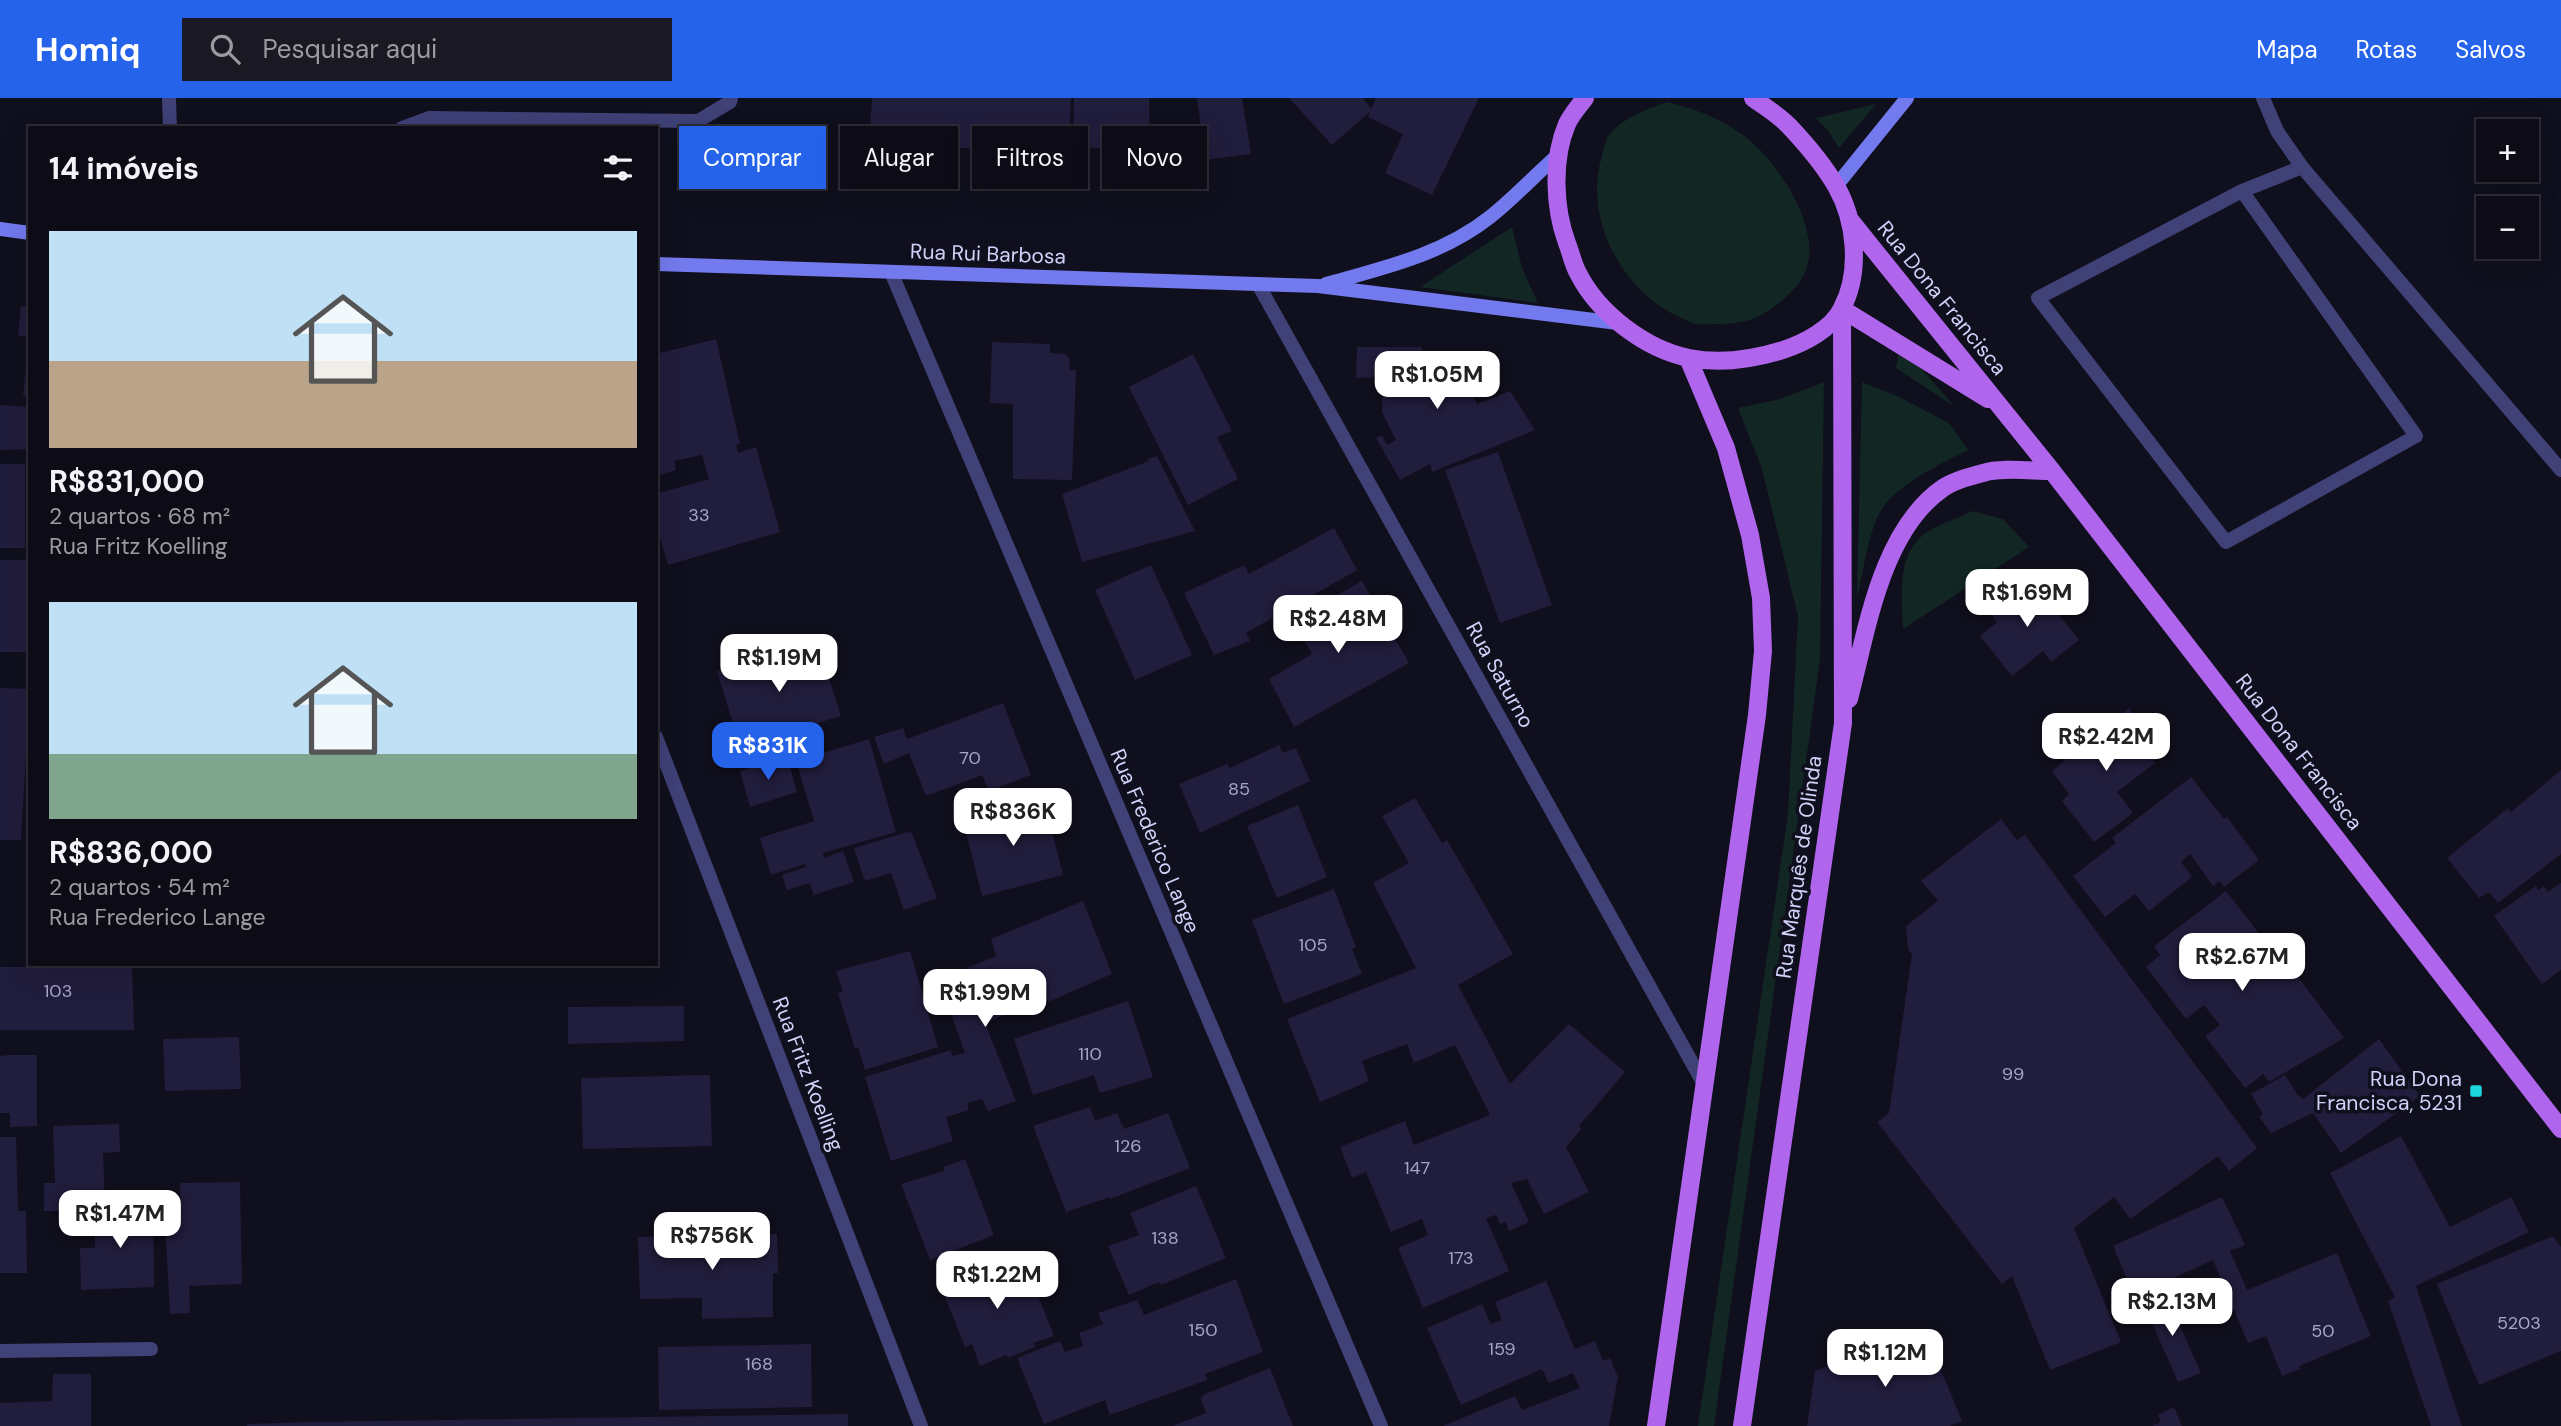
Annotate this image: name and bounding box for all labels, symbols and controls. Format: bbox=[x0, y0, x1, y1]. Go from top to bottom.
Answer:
search box bbox=[182, 18, 672, 81]
text: Homiq bbox=[35, 28, 140, 71]
icon: search bbox=[206, 30, 244, 68]
text: Pesquisar aqui bbox=[262, 32, 437, 66]
text: Mapa bbox=[2256, 34, 2318, 65]
text: Rotas bbox=[2356, 34, 2417, 65]
text: Salvos bbox=[2455, 34, 2526, 65]
map controls bbox=[2476, 119, 2539, 259]
button: + bbox=[2476, 119, 2539, 182]
chip: Comprar bbox=[679, 126, 826, 189]
chip: Alugar bbox=[840, 126, 958, 189]
chip: Filtros bbox=[972, 126, 1088, 189]
chip: Novo bbox=[1102, 126, 1207, 189]
text: 14 imóveis bbox=[49, 149, 199, 188]
icon: filters bbox=[599, 149, 637, 187]
button: − bbox=[2476, 196, 2539, 259]
street label: Rua Dona Francisca bbox=[1871, 215, 2013, 381]
street label: Rua Rui Barbosa bbox=[910, 237, 1066, 271]
icon: home bbox=[280, 276, 406, 402]
pin: R$1.05M bbox=[1372, 352, 1502, 411]
text: R$1.05M bbox=[1391, 359, 1483, 389]
text: R$831,000 bbox=[49, 462, 205, 501]
text: 2 quartos · 68 m² bbox=[49, 501, 230, 531]
house number: 33 bbox=[688, 503, 710, 527]
text: Rua Fritz Koelling bbox=[49, 531, 228, 561]
pin: R$1.69M bbox=[1962, 570, 2092, 629]
text: R$1.69M bbox=[1982, 577, 2073, 607]
pin: R$2.48M bbox=[1273, 596, 1403, 655]
text: R$2.48M bbox=[1289, 603, 1387, 633]
street label: Rua Saturno bbox=[1459, 617, 1541, 733]
pin: R$1.19M bbox=[714, 634, 844, 694]
text: R$1.19M bbox=[736, 642, 822, 672]
icon: home bbox=[280, 647, 406, 773]
street label: Rua Dona Francisca bbox=[2229, 668, 2369, 836]
pin: R$2.42M bbox=[2041, 714, 2171, 773]
text: R$2.42M bbox=[2058, 721, 2154, 751]
pin: R$831K bbox=[711, 722, 825, 782]
text: R$831K bbox=[728, 730, 808, 760]
street label: Rua Frederico Lange bbox=[1103, 745, 1207, 938]
house number: 70 bbox=[959, 746, 981, 770]
street label: Rua Marquês de Olinda bbox=[1770, 754, 1828, 980]
house number: 85 bbox=[1228, 777, 1250, 801]
pin: R$836K bbox=[956, 788, 1070, 848]
text: R$836K bbox=[970, 796, 1056, 826]
text: R$836,000 bbox=[49, 833, 213, 872]
text: 2 quartos · 54 m² bbox=[49, 872, 230, 902]
text: Rua Frederico Lange bbox=[49, 902, 266, 932]
house number: 105 bbox=[1299, 933, 1327, 957]
pin: R$2.67M bbox=[2177, 934, 2307, 993]
text: R$2.67M bbox=[2195, 941, 2289, 971]
pin: R$1.99M bbox=[920, 970, 1050, 1029]
text: R$1.99M bbox=[939, 977, 1031, 1007]
house number: 103 bbox=[44, 979, 72, 1003]
street label: Rua Fritz Koelling bbox=[766, 993, 850, 1155]
house number: 110 bbox=[1078, 1042, 1102, 1066]
house number: 99 bbox=[2002, 1062, 2024, 1086]
place label: Rua Dona Francisca, 5231 bbox=[2316, 1065, 2462, 1117]
marker: Rua Dona Francisca, 5231 bbox=[2468, 1083, 2484, 1099]
house number: 126 bbox=[1114, 1134, 1142, 1158]
house number: 147 bbox=[1404, 1156, 1430, 1180]
pin: R$1.47M bbox=[55, 1190, 185, 1250]
text: R$1.47M bbox=[75, 1198, 165, 1228]
pin: R$756K bbox=[655, 1212, 769, 1272]
text: R$756K bbox=[670, 1220, 754, 1250]
house number: 138 bbox=[1151, 1226, 1179, 1250]
house number: 173 bbox=[1448, 1246, 1474, 1270]
pin: R$1.22M bbox=[932, 1252, 1062, 1311]
text: R$1.22M bbox=[952, 1259, 1042, 1289]
pin: R$2.13M bbox=[2107, 1278, 2237, 1338]
text: R$2.13M bbox=[2127, 1286, 2217, 1316]
house number: 5203 bbox=[2497, 1311, 2541, 1335]
house number: 150 bbox=[1189, 1318, 1217, 1342]
house number: 50 bbox=[2311, 1319, 2335, 1343]
pin: R$1.12M bbox=[1820, 1330, 1950, 1389]
house number: 159 bbox=[1488, 1337, 1516, 1361]
text: R$1.12M bbox=[1843, 1337, 1927, 1367]
house number: 168 bbox=[745, 1352, 773, 1376]

